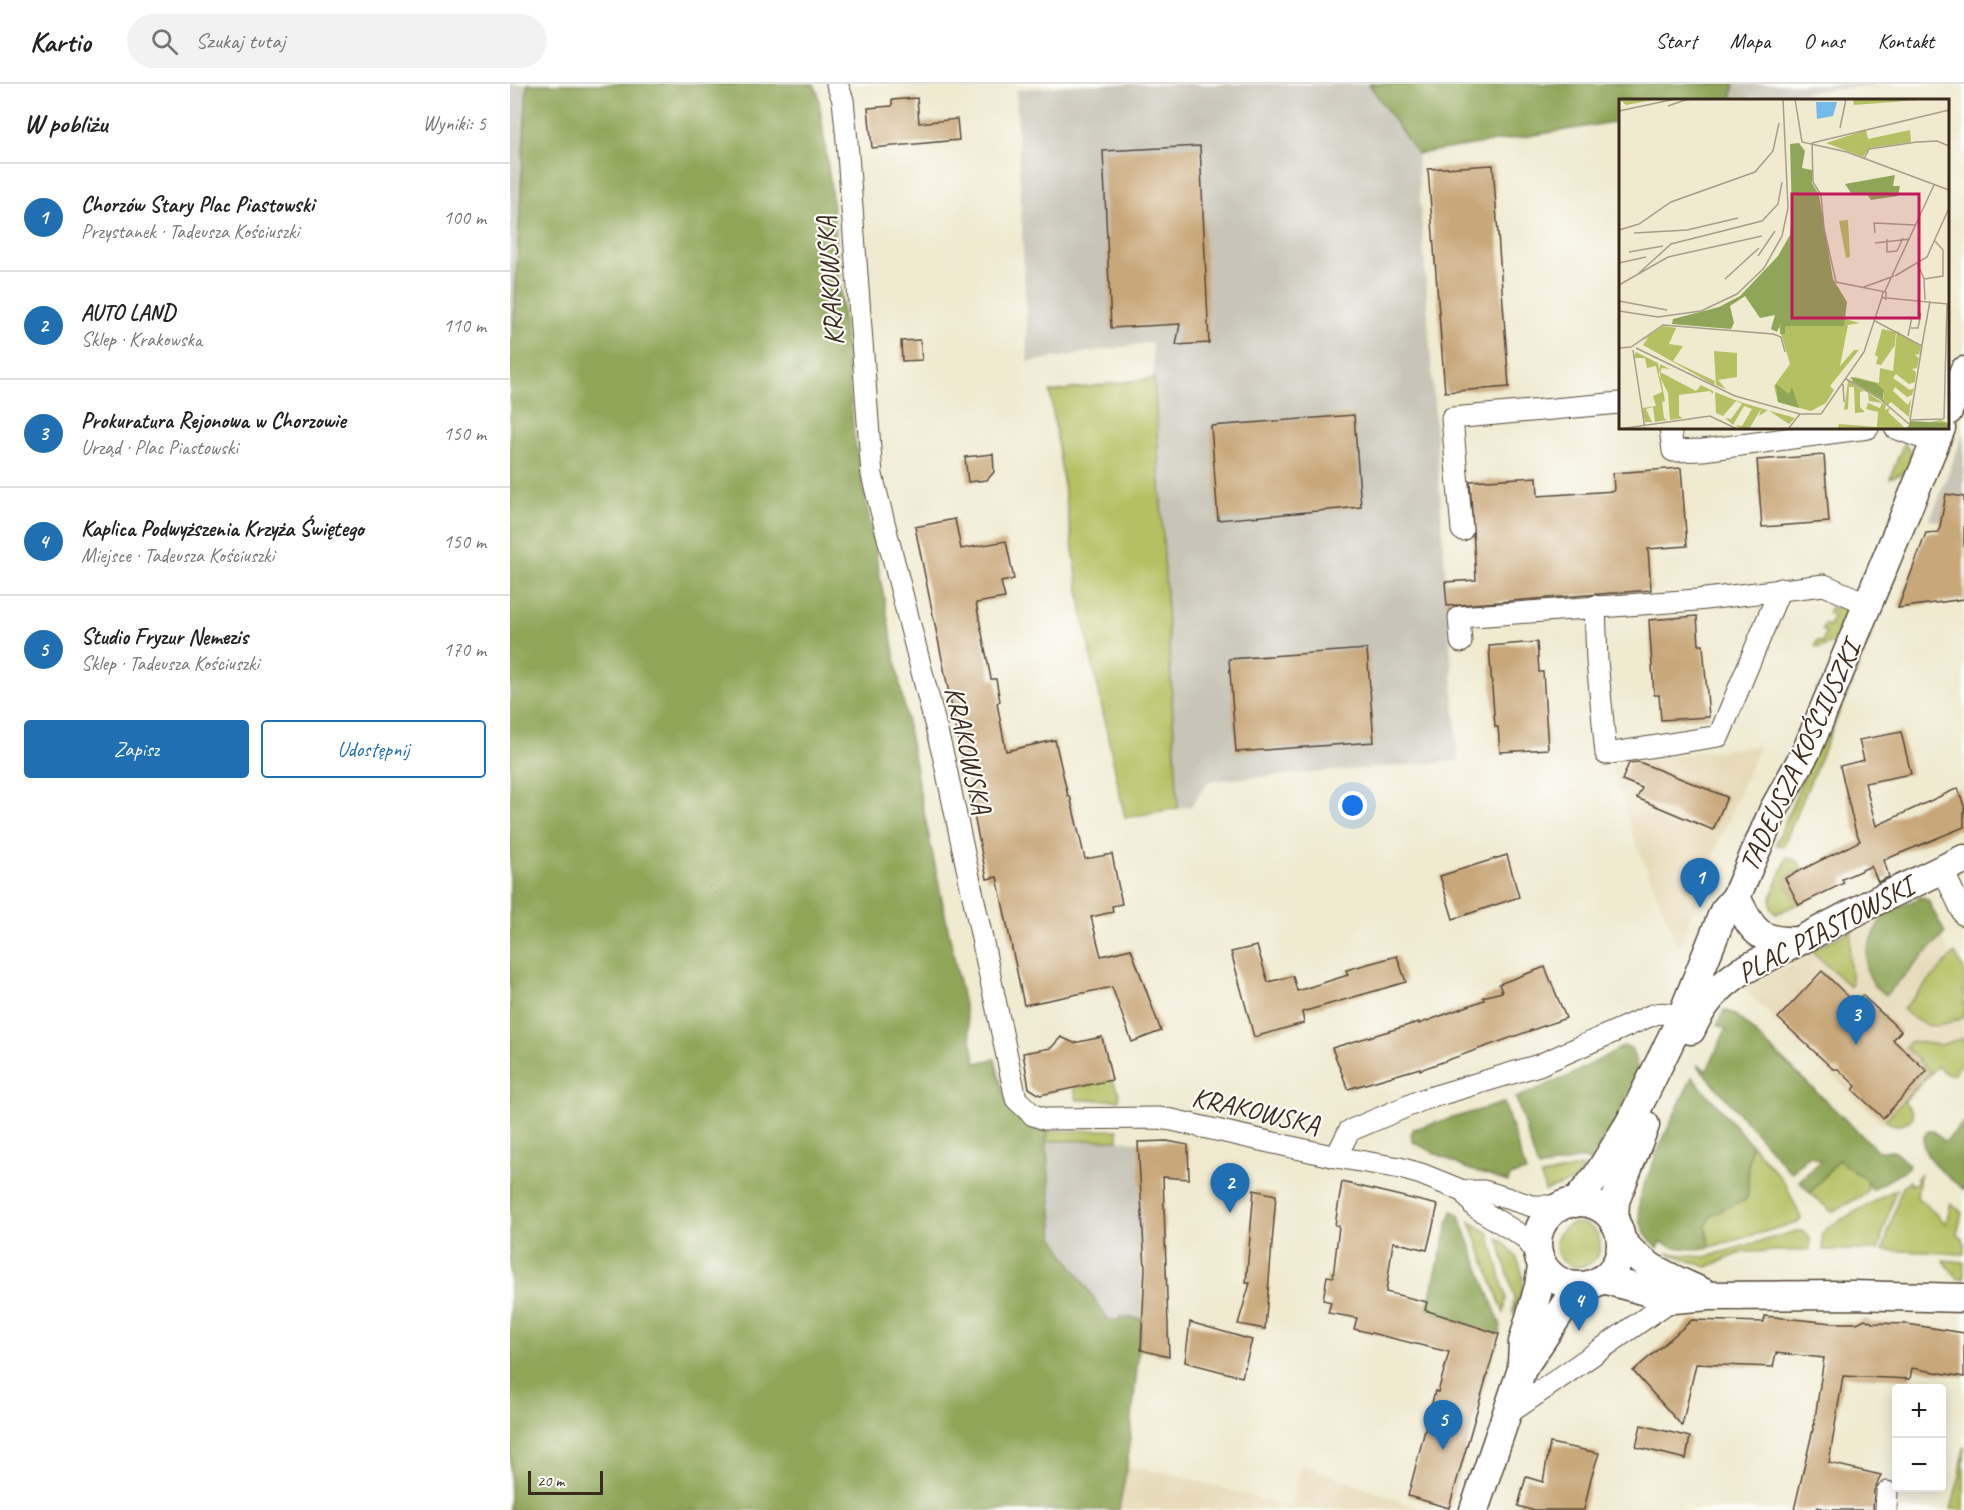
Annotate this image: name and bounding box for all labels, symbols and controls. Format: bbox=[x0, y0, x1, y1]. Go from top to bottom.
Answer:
search box bbox=[127, 14, 547, 68]
text: Kartio bbox=[30, 24, 91, 59]
icon: search bbox=[148, 25, 181, 58]
text: Szukaj tutaj bbox=[196, 27, 285, 55]
text: Start bbox=[1656, 28, 1697, 54]
text: Mapa bbox=[1730, 28, 1770, 54]
text: O nas bbox=[1803, 28, 1845, 54]
text: Kontakt bbox=[1878, 28, 1934, 54]
inset map bbox=[1619, 99, 1949, 429]
text: W pobliżu bbox=[24, 107, 107, 140]
text: Wyniki: 5 bbox=[423, 111, 486, 136]
text: Chorzów Stary Plac Piastowski bbox=[81, 191, 314, 219]
text: 1 bbox=[39, 205, 48, 230]
text: 100 m bbox=[443, 205, 486, 230]
street label: KRAKOWSKA bbox=[807, 214, 851, 347]
text: Przystanek · Tadeusza Kościuszki bbox=[81, 219, 299, 244]
text: AUTO LAND bbox=[81, 299, 175, 327]
text: 2 bbox=[39, 313, 48, 338]
text: 110 m bbox=[443, 313, 486, 338]
text: Sklep · Krakowska bbox=[81, 327, 202, 352]
text: Prokuratura Rejonowa w Chorzowie bbox=[81, 407, 346, 435]
text: 3 bbox=[39, 421, 48, 446]
text: 150 m bbox=[443, 421, 486, 446]
text: Urząd · Plac Piastowski bbox=[81, 435, 238, 460]
text: Kaplica Podwyższenia Krzyża Świętego bbox=[81, 515, 364, 543]
text: 4 bbox=[39, 529, 48, 554]
text: 150 m bbox=[443, 529, 486, 554]
text: Miejsce · Tadeusza Kościuszki bbox=[81, 543, 274, 568]
text: Studio Fryzur Nemezis bbox=[81, 623, 248, 651]
street label: TADEUSZA KOŚCIUSZKI bbox=[1731, 630, 1871, 877]
text: 5 bbox=[39, 637, 48, 662]
text: 170 m bbox=[443, 637, 486, 662]
text: Sklep · Tadeusza Kościuszki bbox=[81, 651, 259, 676]
street label: KRAKOWSKA bbox=[937, 683, 1000, 818]
button: Zapisz bbox=[24, 720, 249, 778]
button: Udostępnij bbox=[261, 720, 486, 778]
your location bbox=[1338, 791, 1367, 820]
pin: 1 bbox=[1680, 858, 1720, 908]
street label: PLAC PIASTOWSKI bbox=[1731, 866, 1924, 991]
pin: 3 bbox=[1836, 996, 1876, 1045]
street label: KRAKOWSKA bbox=[1189, 1079, 1324, 1142]
pin: 2 bbox=[1210, 1164, 1250, 1213]
pin: 4 bbox=[1560, 1282, 1598, 1331]
map controls bbox=[1892, 1384, 1946, 1492]
button: + bbox=[1892, 1384, 1946, 1438]
pin: 5 bbox=[1424, 1400, 1462, 1450]
button: − bbox=[1892, 1438, 1946, 1492]
scale bar bbox=[528, 1468, 603, 1496]
text: 20 m bbox=[537, 1471, 564, 1491]

